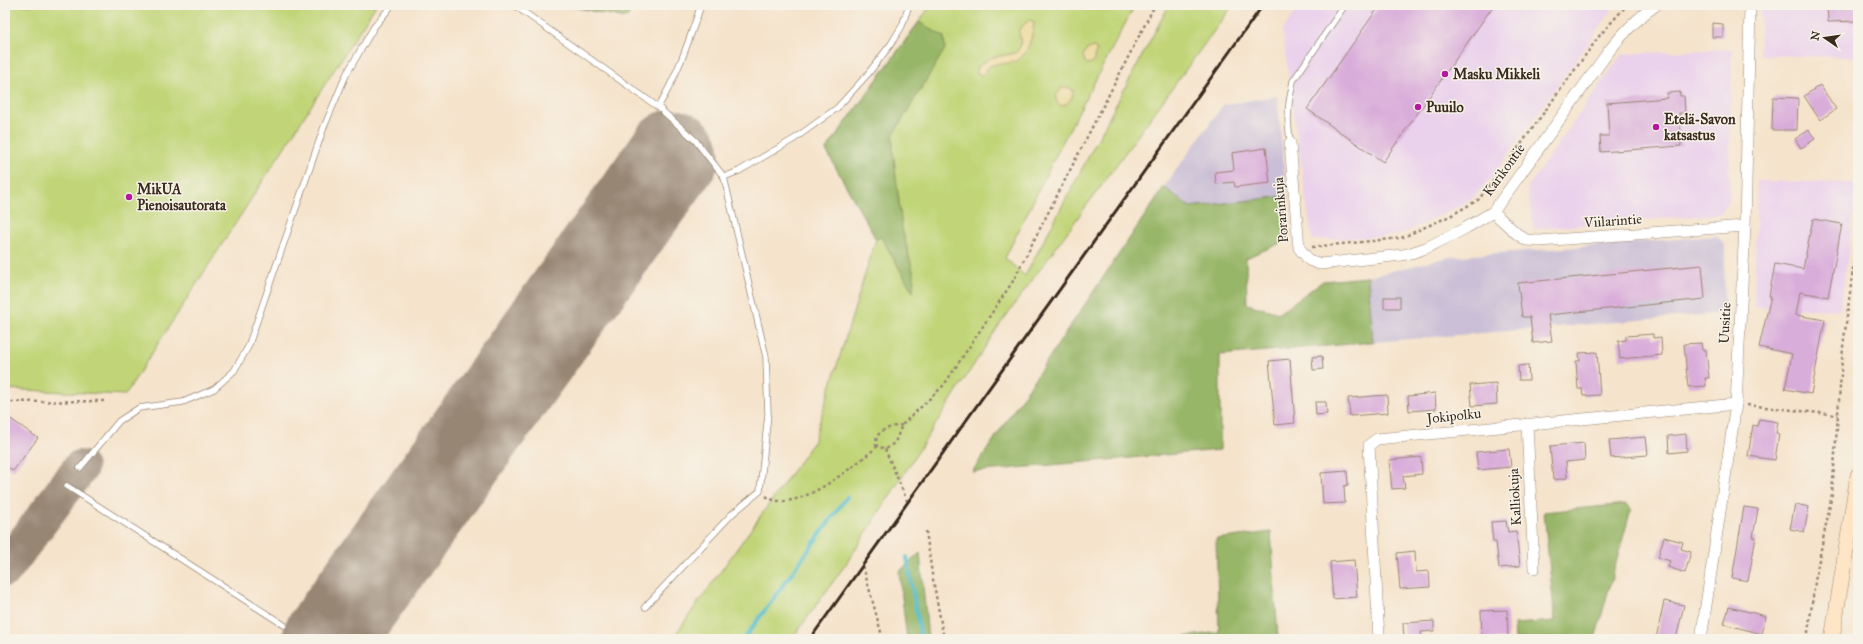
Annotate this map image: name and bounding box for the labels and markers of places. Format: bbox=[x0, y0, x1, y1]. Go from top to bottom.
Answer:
place label: Masku Mikkeli bbox=[1453, 66, 1540, 83]
marker: Masku Mikkeli bbox=[1440, 69, 1450, 79]
place label: Puuilo bbox=[1426, 99, 1464, 116]
marker: Puuilo bbox=[1413, 102, 1423, 112]
place label: Etelä-Savon katsastus bbox=[1664, 111, 1736, 144]
marker: Etelä-Savon katsastus bbox=[1651, 122, 1661, 132]
place label: MikUA Pienoisautorata bbox=[137, 181, 227, 214]
marker: MikUA Pienoisautorata bbox=[124, 192, 134, 202]

